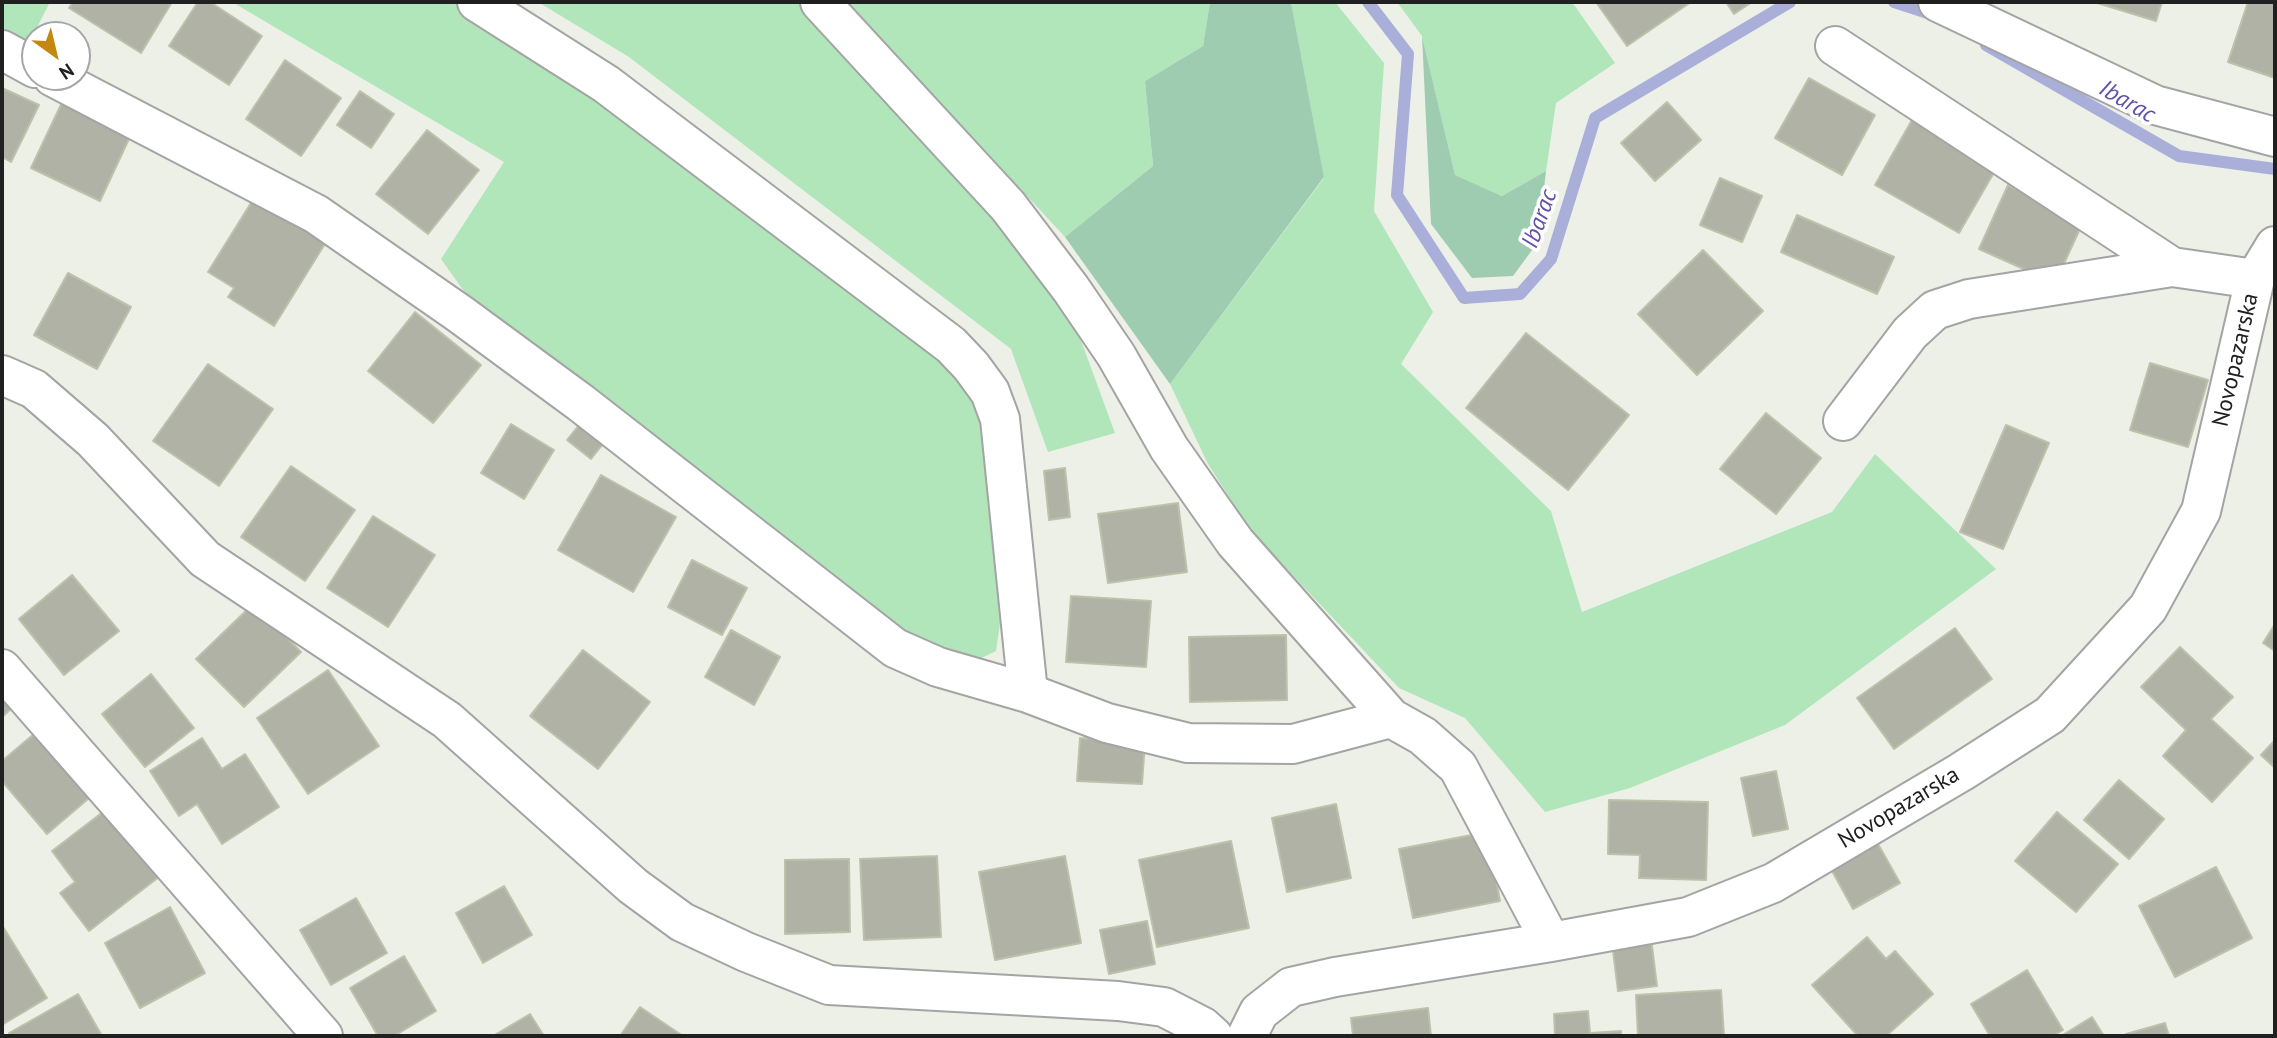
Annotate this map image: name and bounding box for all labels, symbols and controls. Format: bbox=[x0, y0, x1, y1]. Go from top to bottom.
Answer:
north arrow bbox=[21, 21, 91, 91]
text: N bbox=[55, 58, 79, 85]
water label: Ibarac bbox=[2094, 74, 2160, 130]
water label: Ibarac bbox=[1516, 186, 1564, 252]
street label: Novopazarska bbox=[2207, 291, 2265, 429]
street label: Novopazarska bbox=[1834, 761, 1964, 855]

